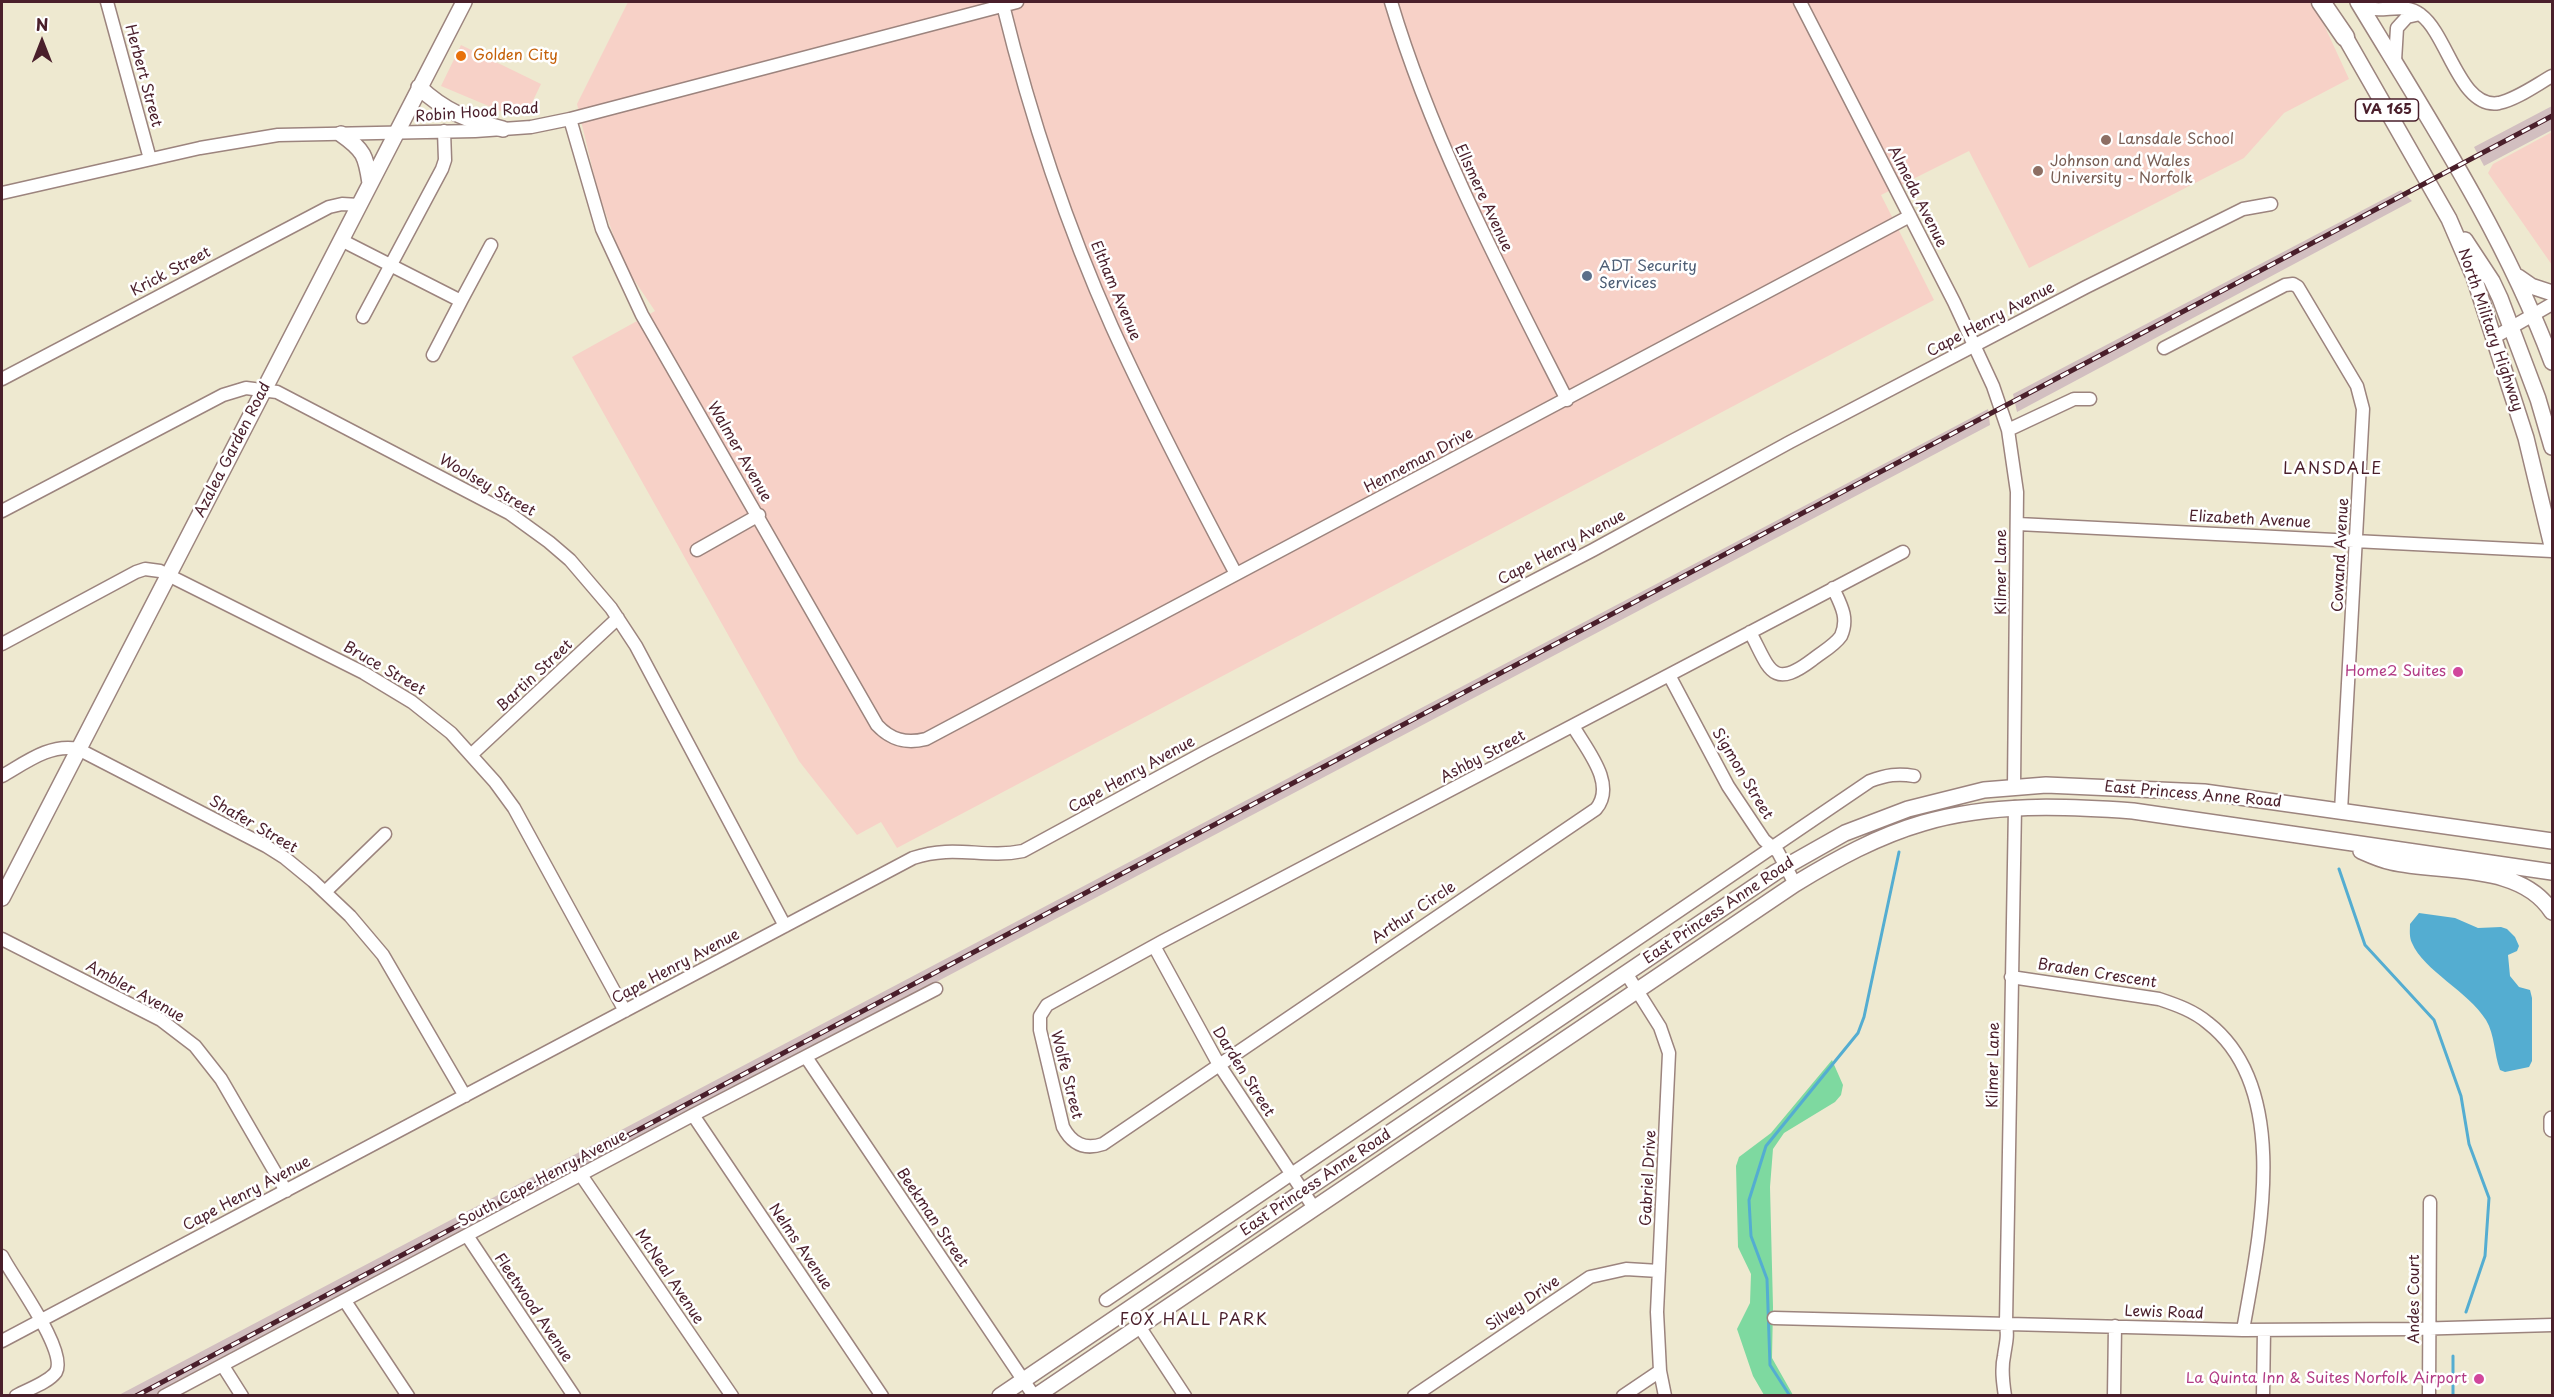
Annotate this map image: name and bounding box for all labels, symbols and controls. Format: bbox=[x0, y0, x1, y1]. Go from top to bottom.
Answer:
north arrow bbox=[12, 12, 72, 72]
text: N bbox=[36, 12, 48, 36]
street label: Herbert Street bbox=[121, 23, 165, 129]
place label: Golden City bbox=[473, 47, 558, 65]
marker: Golden City bbox=[454, 49, 468, 63]
road number: VA 165 bbox=[2356, 99, 2418, 121]
street label: Robin Hood Road bbox=[415, 100, 539, 126]
place label: Lansdale School bbox=[2118, 131, 2234, 149]
marker: Lansdale School bbox=[2099, 133, 2113, 147]
street label: Ellsmere Avenue bbox=[1450, 141, 1516, 255]
street label: Almeda Avenue bbox=[1884, 143, 1950, 251]
place label: Johnson and Wales University - Norfolk bbox=[2050, 153, 2193, 188]
marker: Johnson and Wales University - Norfolk bbox=[2031, 164, 2045, 178]
street label: Eltham Avenue bbox=[1086, 238, 1144, 344]
street label: Krick Street bbox=[128, 243, 214, 301]
street label: North Military Highway bbox=[2454, 246, 2526, 414]
place label: ADT Security Services bbox=[1599, 258, 1697, 293]
marker: ADT Security Services bbox=[1580, 269, 1594, 283]
street label: Cape Henry Avenue bbox=[1924, 279, 2058, 361]
street label: Azalea Garden Road bbox=[191, 380, 275, 520]
street label: Walmer Avenue bbox=[703, 399, 775, 505]
street label: Henneman Drive bbox=[1361, 425, 1477, 497]
street label: Woolsey Street bbox=[436, 451, 538, 521]
district label: LANSDALE bbox=[2283, 460, 2383, 480]
street label: Cowand Avenue bbox=[2329, 497, 2353, 613]
street label: Cape Henry Avenue bbox=[1495, 507, 1629, 589]
street label: Elizabeth Avenue bbox=[2189, 508, 2311, 532]
street label: Kilmer Lane bbox=[1993, 529, 2011, 615]
street label: Bartin Street bbox=[493, 636, 577, 716]
street label: Bruce Street bbox=[340, 638, 428, 700]
place label: Home2 Suites bbox=[2345, 663, 2446, 681]
marker: Home2 Suites bbox=[2451, 665, 2465, 679]
street label: Sigmon Street bbox=[1708, 725, 1776, 823]
street label: Ashby Street bbox=[1437, 727, 1529, 787]
street label: Cape Henry Avenue bbox=[1066, 733, 1198, 817]
street label: East Princess Anne Road bbox=[2104, 778, 2282, 812]
street label: Shafer Street bbox=[206, 792, 300, 858]
street label: East Princess Anne Road bbox=[1640, 854, 1798, 968]
street label: Arthur Circle bbox=[1368, 878, 1460, 948]
street label: Cape Henry Avenue bbox=[609, 926, 743, 1008]
street label: Braden Crescent bbox=[2036, 956, 2158, 992]
street label: Ambler Avenue bbox=[83, 958, 187, 1026]
street label: Kilmer Lane bbox=[1984, 1022, 2004, 1108]
street label: Darden Street bbox=[1208, 1024, 1278, 1120]
street label: Wolfe Street bbox=[1046, 1029, 1086, 1121]
street label: East Princess Anne Road bbox=[1237, 1126, 1395, 1240]
street label: South Cape Henry Avenue bbox=[456, 1127, 630, 1231]
street label: Gabriel Drive bbox=[1637, 1130, 1661, 1226]
street label: Cape Henry Avenue bbox=[180, 1153, 314, 1235]
street label: Beekman Street bbox=[892, 1165, 972, 1271]
street label: Nelms Avenue bbox=[765, 1200, 835, 1294]
street label: McNeal Avenue bbox=[631, 1226, 707, 1328]
street label: Fleetwood Avenue bbox=[490, 1250, 576, 1366]
street label: Andes Court bbox=[2406, 1254, 2424, 1344]
street label: Silvey Drive bbox=[1483, 1273, 1563, 1335]
street label: Lewis Road bbox=[2124, 1303, 2204, 1323]
district label: FOX HALL PARK bbox=[1119, 1311, 1269, 1331]
place label: La Quinta Inn & Suites Norfolk Airport bbox=[2186, 1370, 2467, 1388]
marker: La Quinta Inn & Suites Norfolk Airport bbox=[2472, 1372, 2486, 1386]

